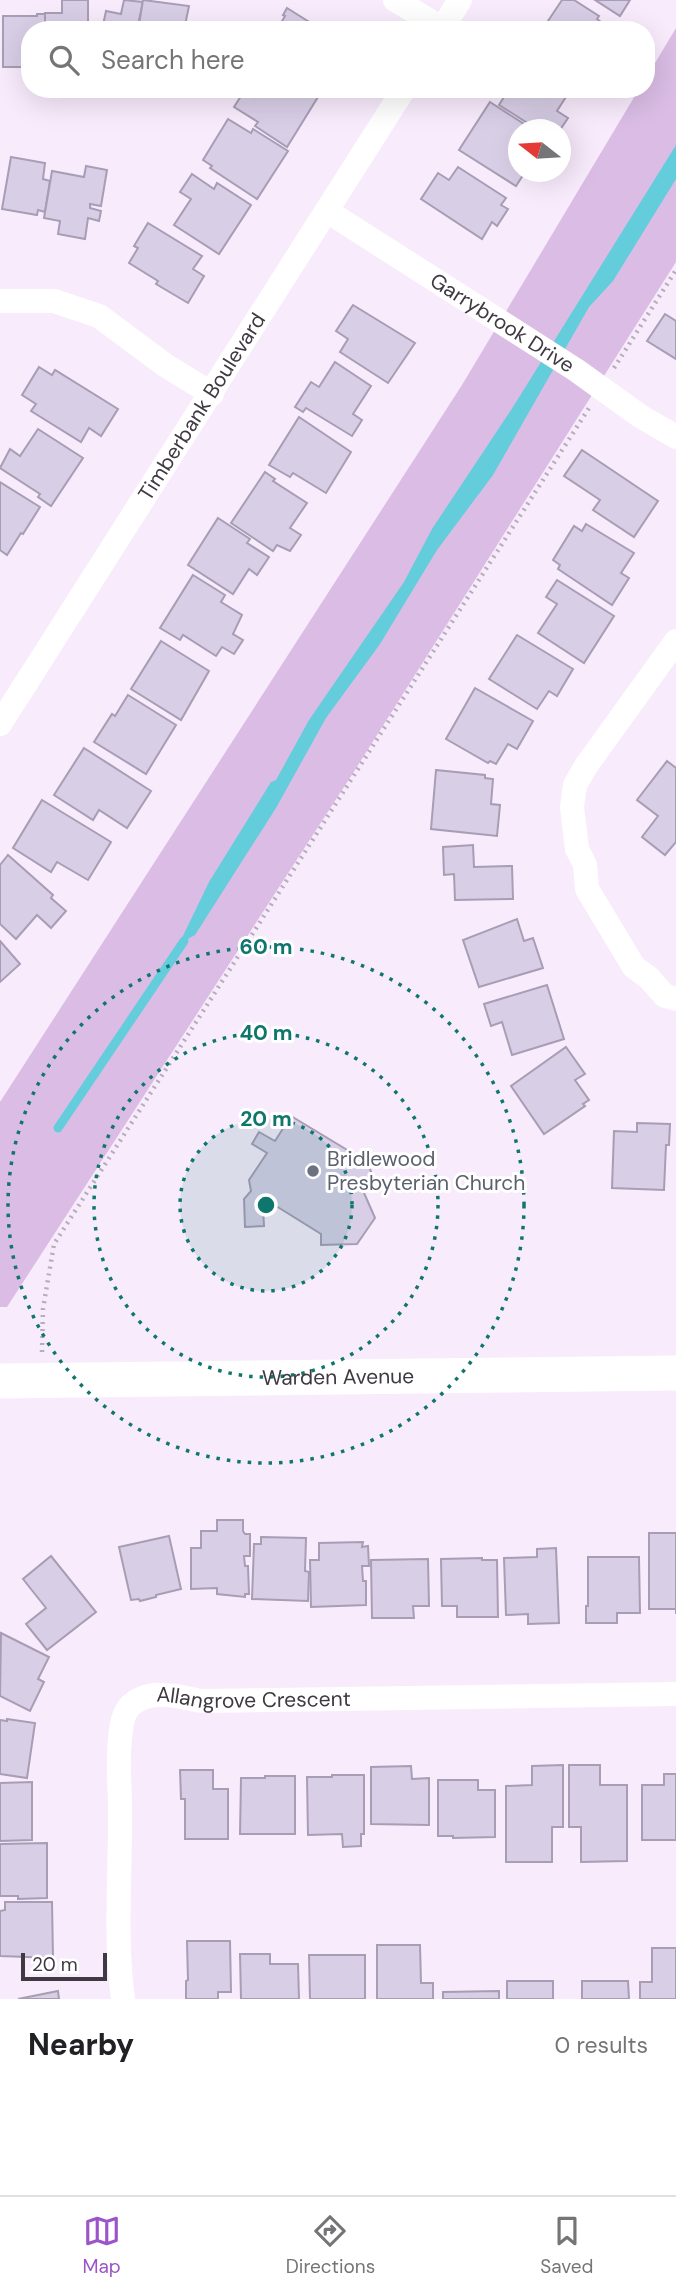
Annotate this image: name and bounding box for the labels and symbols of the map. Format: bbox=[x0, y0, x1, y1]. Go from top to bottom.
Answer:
north arrow bbox=[508, 119, 571, 182]
street label: Garrybrook Drive bbox=[425, 266, 580, 379]
street label: Timberbank Boulevard bbox=[132, 308, 272, 506]
text: 60 m bbox=[240, 933, 292, 961]
text: 40 m bbox=[239, 1019, 293, 1047]
text: 20 m bbox=[240, 1105, 292, 1133]
place label: Bridlewood Presbyterian Church bbox=[327, 1145, 525, 1197]
marker: Bridlewood Presbyterian Church bbox=[305, 1163, 321, 1179]
centre of rings bbox=[254, 1193, 278, 1217]
street label: Warden Avenue bbox=[262, 1362, 414, 1392]
street label: Allangrove Crescent bbox=[156, 1681, 351, 1715]
scale bar bbox=[21, 1950, 107, 1982]

